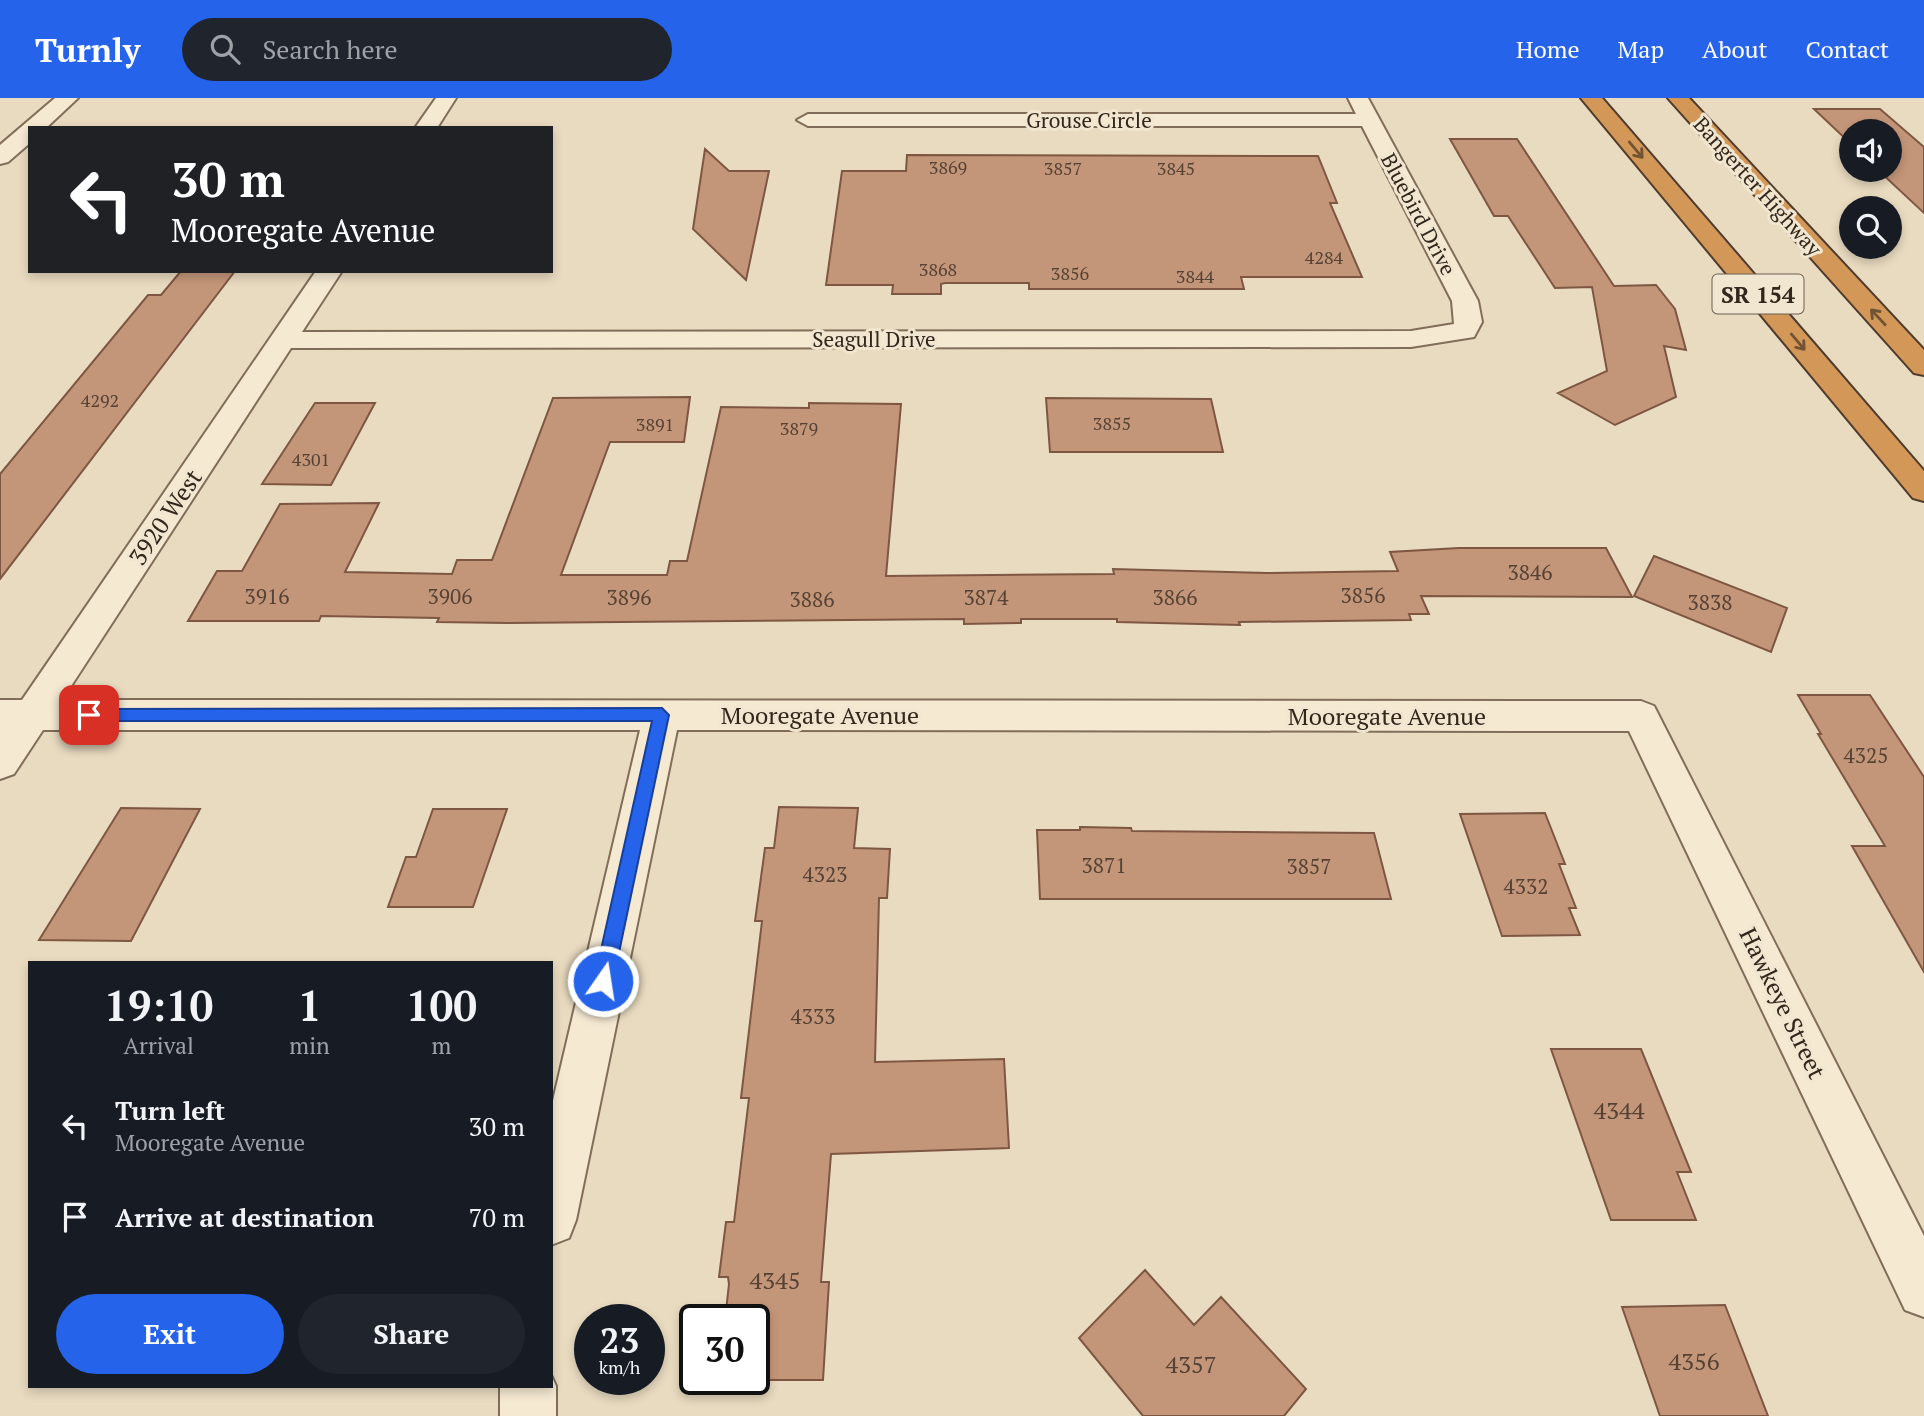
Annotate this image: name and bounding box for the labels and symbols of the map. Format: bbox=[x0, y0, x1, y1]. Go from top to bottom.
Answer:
street label: Grouse Circle bbox=[1026, 106, 1152, 134]
street label: Bangerter Highway bbox=[1688, 110, 1828, 262]
one-way arrow bbox=[1627, 141, 1643, 159]
street label: Bluebird Drive bbox=[1375, 148, 1463, 280]
house number: 3869 bbox=[929, 155, 967, 179]
house number: 3857 bbox=[1044, 156, 1082, 180]
house number: 3845 bbox=[1157, 156, 1195, 180]
house number: 4284 bbox=[1305, 245, 1344, 269]
house number: 3868 bbox=[919, 257, 957, 281]
house number: 3856 bbox=[1051, 261, 1090, 285]
house number: 3844 bbox=[1176, 264, 1215, 288]
road number: SR 154 bbox=[1712, 274, 1803, 314]
one-way arrow bbox=[1870, 308, 1886, 326]
street label: Seagull Drive bbox=[812, 325, 936, 353]
one-way arrow bbox=[1791, 333, 1806, 351]
house number: 4292 bbox=[81, 388, 119, 412]
house number: 3855 bbox=[1093, 411, 1131, 435]
house number: 3891 bbox=[636, 412, 674, 436]
house number: 3879 bbox=[780, 416, 818, 440]
house number: 4301 bbox=[292, 447, 330, 471]
street label: 3920 West bbox=[121, 463, 209, 571]
house number: 3846 bbox=[1508, 558, 1552, 586]
house number: 3856 bbox=[1341, 581, 1385, 609]
house number: 3916 bbox=[245, 582, 289, 610]
house number: 3906 bbox=[428, 582, 472, 610]
house number: 3896 bbox=[607, 583, 651, 611]
house number: 3874 bbox=[964, 583, 1009, 611]
house number: 3866 bbox=[1153, 583, 1197, 611]
house number: 3886 bbox=[790, 585, 834, 613]
house number: 3838 bbox=[1688, 588, 1732, 616]
pin bbox=[59, 685, 119, 745]
street label: Mooregate Avenue bbox=[721, 699, 919, 731]
street label: Mooregate Avenue bbox=[1288, 700, 1486, 732]
house number: 4325 bbox=[1844, 741, 1888, 769]
house number: 3871 bbox=[1082, 851, 1126, 879]
house number: 3857 bbox=[1287, 852, 1331, 880]
house number: 4323 bbox=[803, 860, 847, 888]
house number: 4332 bbox=[1504, 872, 1548, 900]
street label: Hawkeye Street bbox=[1733, 922, 1833, 1084]
position arrow bbox=[566, 944, 640, 1018]
house number: 4333 bbox=[791, 1002, 835, 1030]
house number: 4344 bbox=[1593, 1094, 1645, 1126]
house number: 4345 bbox=[749, 1264, 801, 1296]
speed limit sign: 30 bbox=[679, 1304, 770, 1395]
house number: 4356 bbox=[1668, 1345, 1720, 1377]
house number: 4357 bbox=[1165, 1348, 1217, 1380]

